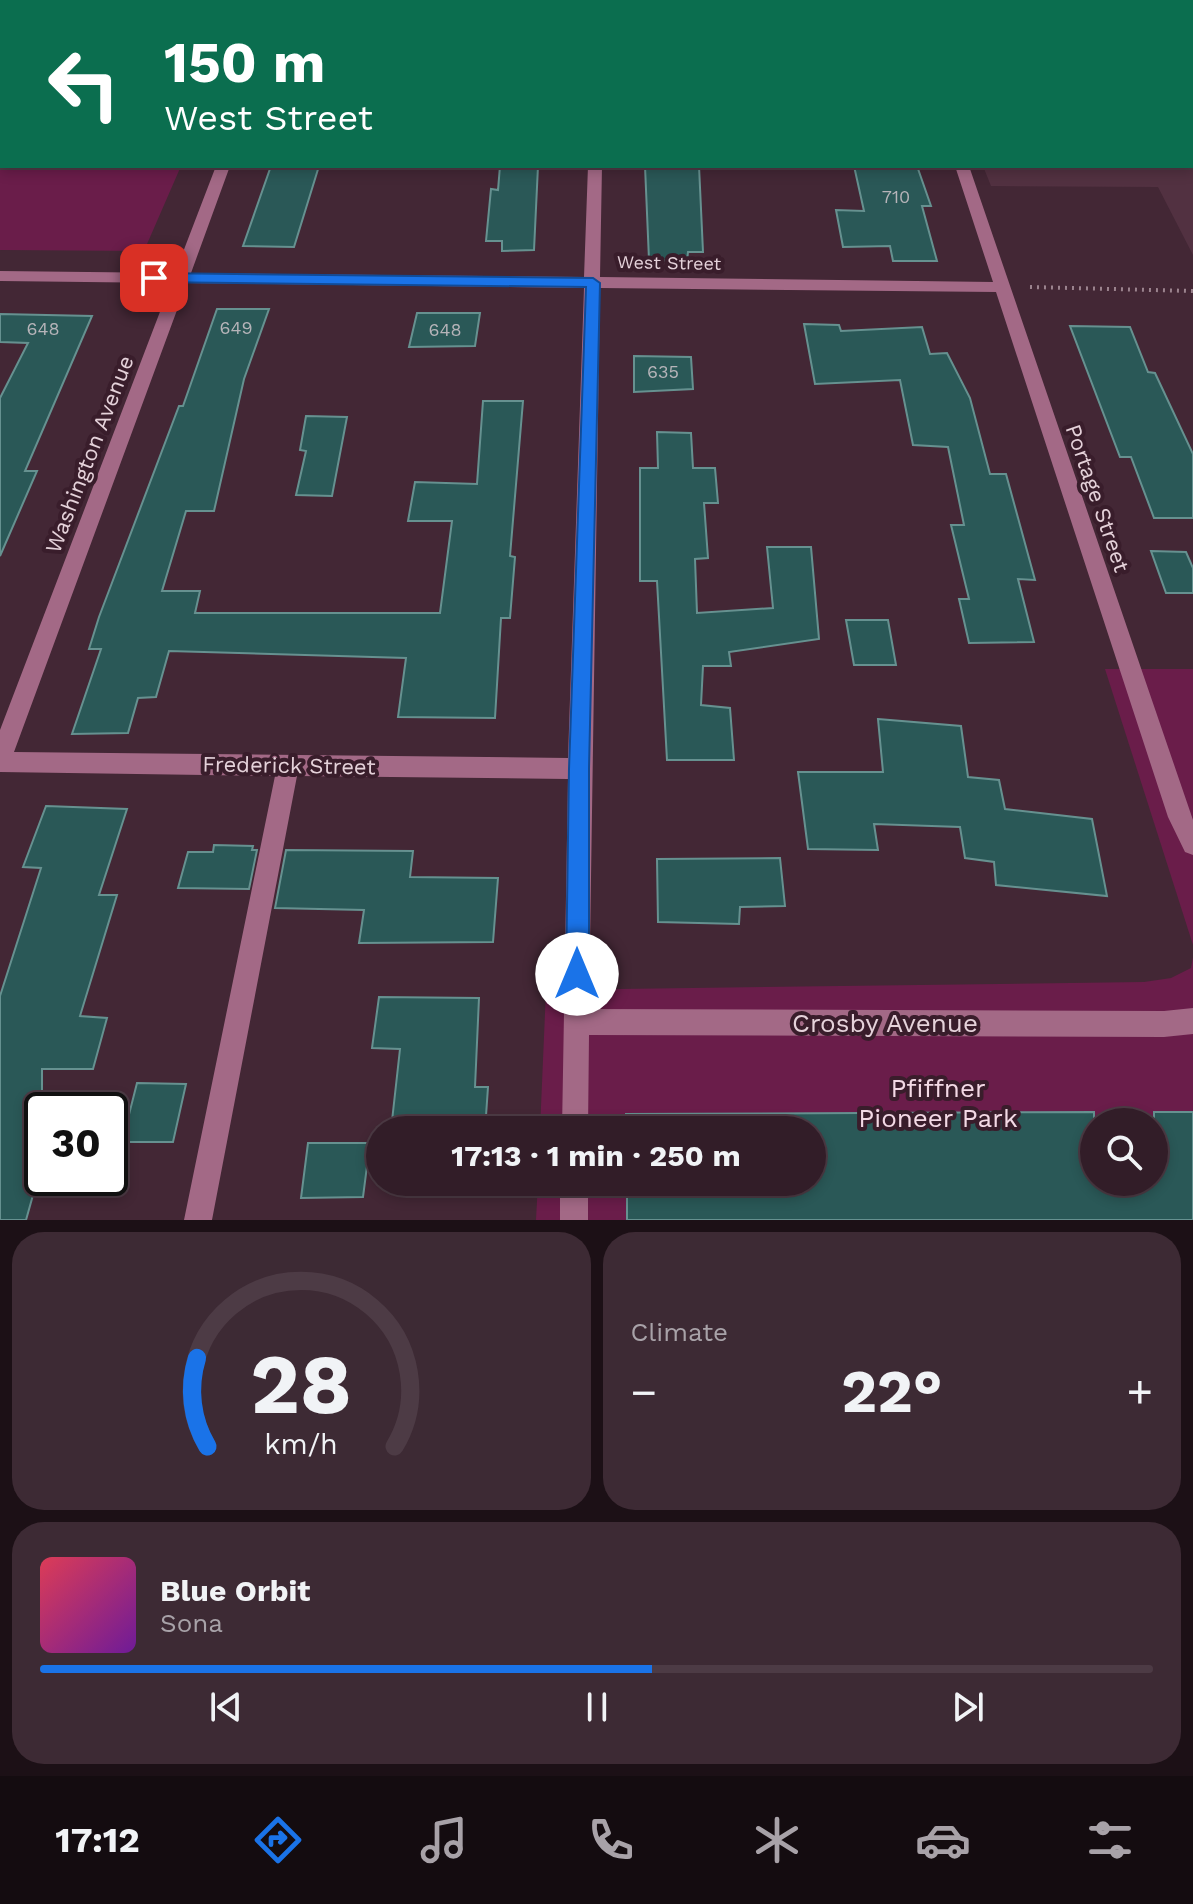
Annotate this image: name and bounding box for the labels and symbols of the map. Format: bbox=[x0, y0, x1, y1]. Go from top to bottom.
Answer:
house number: 710 bbox=[882, 186, 910, 207]
pin bbox=[120, 244, 188, 312]
street label: West Street bbox=[617, 251, 722, 274]
house number: 649 bbox=[219, 317, 253, 338]
house number: 648 bbox=[26, 318, 60, 339]
house number: 648 bbox=[428, 319, 462, 340]
street label: Washington Avenue bbox=[40, 352, 139, 556]
house number: 635 bbox=[647, 361, 679, 382]
street label: Portage Street bbox=[1061, 421, 1135, 575]
street label: Frederick Street bbox=[202, 751, 376, 780]
position arrow bbox=[535, 932, 619, 1016]
street label: Crosby Avenue bbox=[792, 1008, 978, 1038]
park label: Pfiffner Pioneer Park bbox=[858, 1073, 1018, 1133]
speed limit sign: 30 bbox=[24, 1092, 128, 1196]

